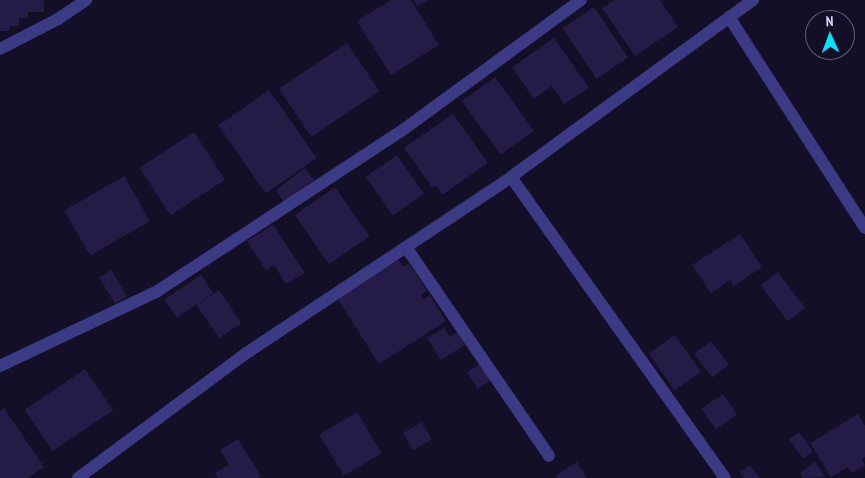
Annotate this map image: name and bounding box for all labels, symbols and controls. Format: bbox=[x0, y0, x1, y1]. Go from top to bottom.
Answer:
north arrow bbox=[805, 10, 855, 60]
text: N bbox=[825, 12, 834, 30]

